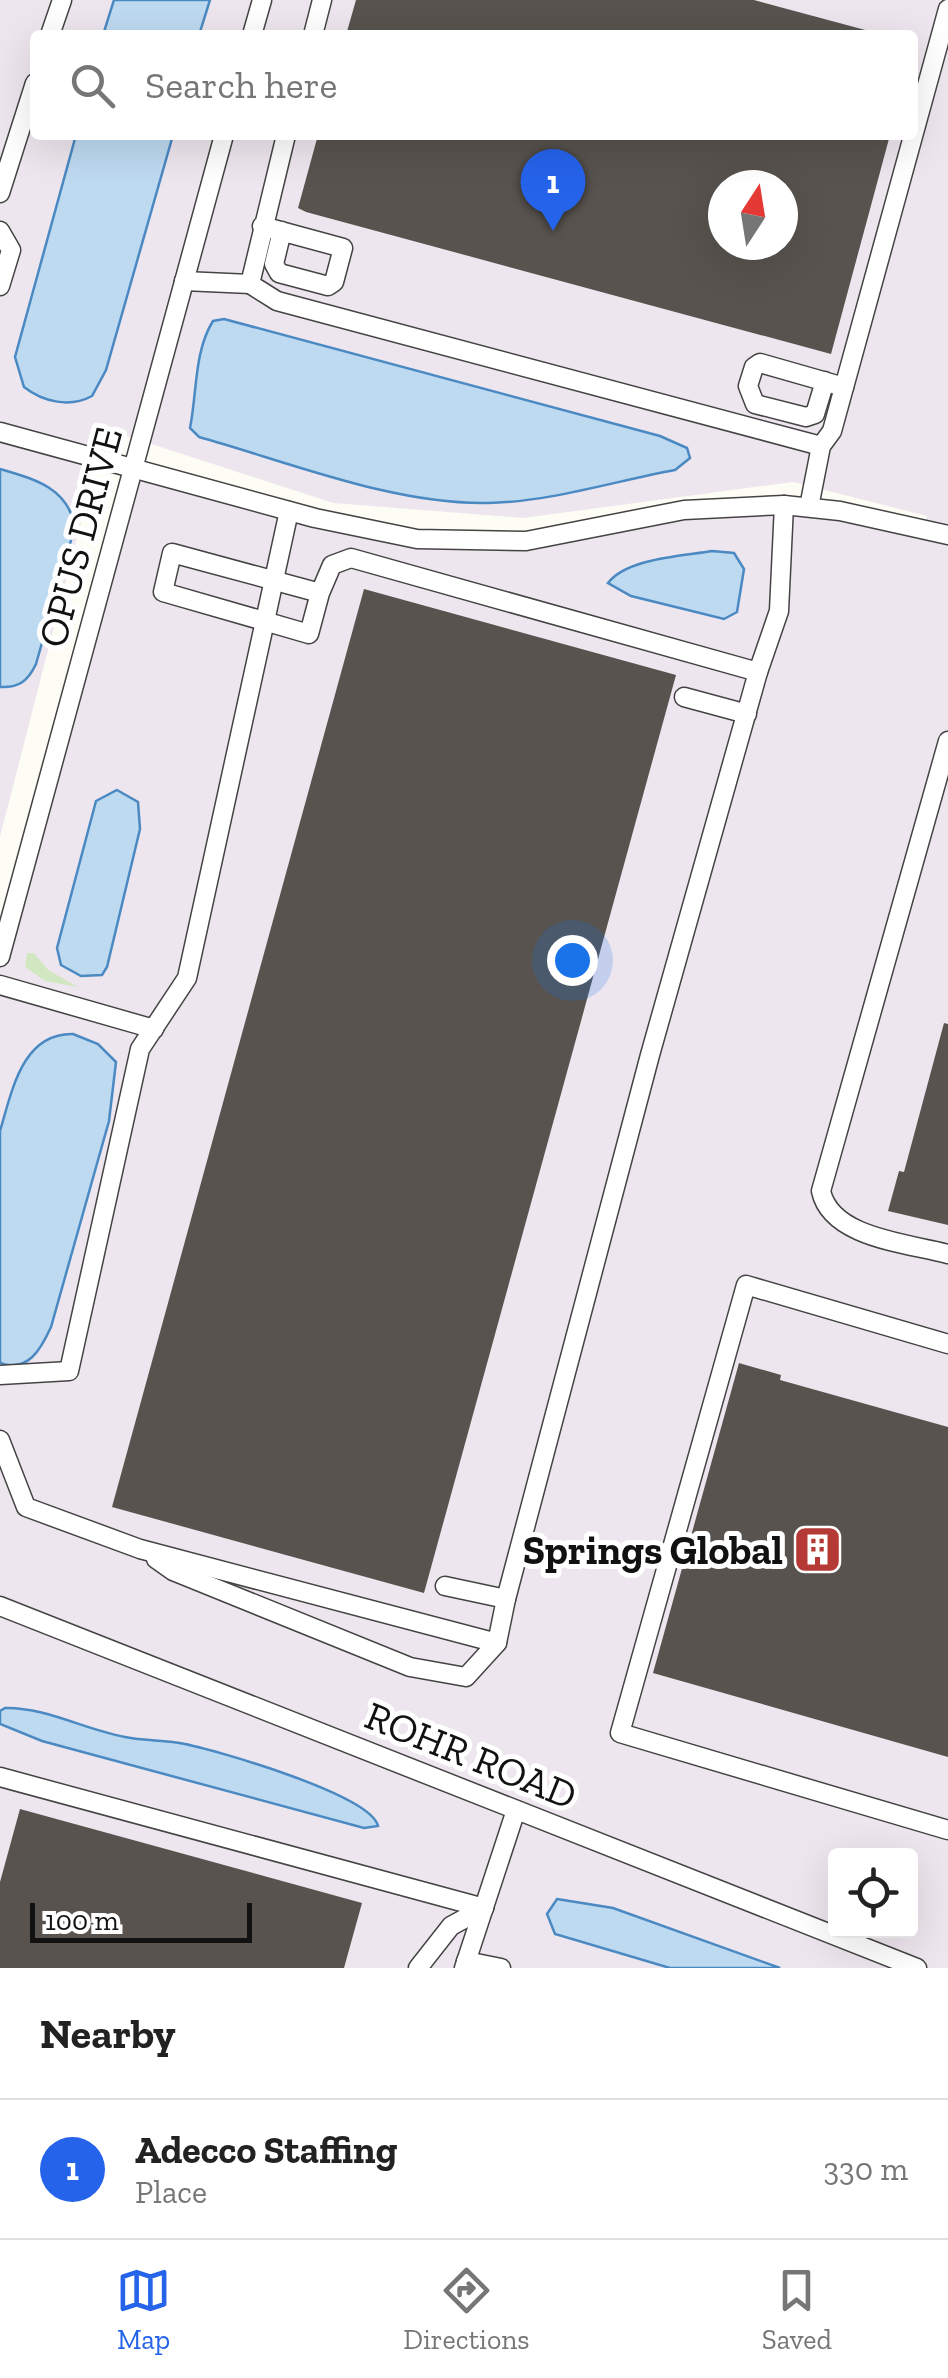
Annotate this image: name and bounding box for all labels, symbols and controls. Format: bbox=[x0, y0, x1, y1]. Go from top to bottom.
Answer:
search box bbox=[30, 30, 918, 140]
icon: search bbox=[65, 58, 120, 113]
text: Search here bbox=[145, 62, 337, 108]
pin: 1 bbox=[520, 148, 586, 231]
north arrow bbox=[708, 170, 798, 260]
street label: OPUS DRIVE bbox=[28, 422, 132, 652]
your location bbox=[547, 935, 598, 986]
building icon: Springs Global bbox=[792, 1524, 844, 1576]
place label: Springs Global bbox=[523, 1526, 783, 1574]
street label: ROHR ROAD bbox=[358, 1691, 584, 1819]
map controls bbox=[828, 1848, 918, 1938]
button: locate bbox=[828, 1848, 918, 1938]
scale bar bbox=[30, 1898, 252, 1942]
text: 100 m bbox=[45, 1904, 119, 1937]
text: Nearby bbox=[40, 2008, 176, 2059]
text: Adecco Staffing bbox=[135, 2127, 397, 2173]
text: 1 bbox=[66, 2150, 79, 2188]
text: 330 m bbox=[823, 2150, 908, 2188]
text: Place bbox=[135, 2173, 207, 2211]
tab: Map bbox=[116, 2263, 171, 2356]
tab: Directions bbox=[403, 2263, 530, 2356]
tab: Saved bbox=[762, 2263, 832, 2356]

